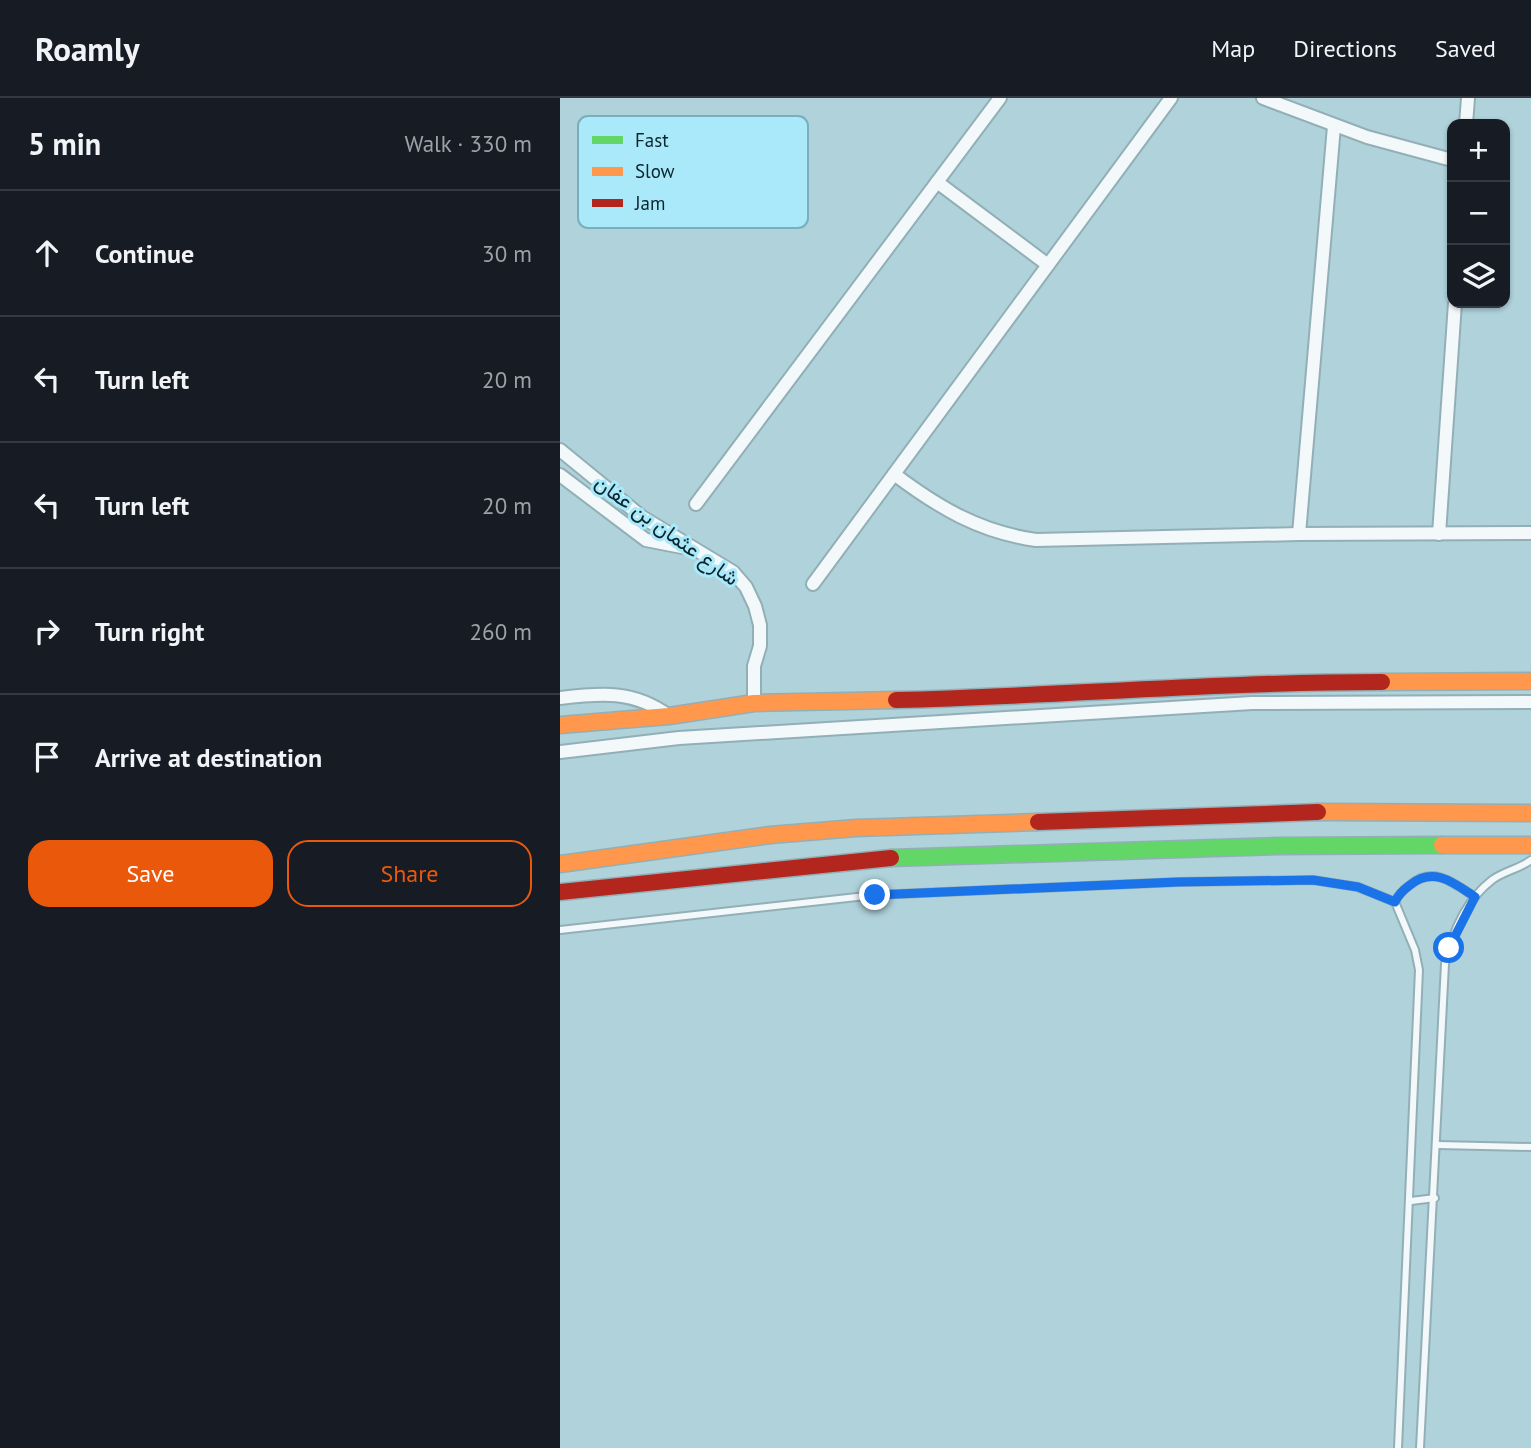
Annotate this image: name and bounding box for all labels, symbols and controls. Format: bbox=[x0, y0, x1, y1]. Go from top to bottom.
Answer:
text: Roamly bbox=[35, 27, 139, 70]
text: Map bbox=[1211, 33, 1255, 64]
text: Directions bbox=[1293, 33, 1397, 64]
text: Saved bbox=[1435, 33, 1496, 64]
legend bbox=[578, 116, 808, 228]
map controls bbox=[1447, 119, 1510, 308]
button: + bbox=[1447, 119, 1510, 182]
text: 5 min bbox=[28, 124, 101, 163]
text: Fast bbox=[635, 128, 669, 152]
text: Walk · 330 m bbox=[405, 129, 532, 158]
text: Slow bbox=[635, 159, 675, 183]
button: − bbox=[1447, 182, 1510, 245]
text: Jam bbox=[634, 191, 665, 215]
icon: ahead bbox=[28, 234, 66, 272]
text: Continue bbox=[95, 237, 194, 270]
text: 30 m bbox=[482, 239, 532, 268]
button: layers bbox=[1447, 245, 1510, 308]
icon: left bbox=[28, 360, 66, 398]
text: Turn left bbox=[95, 363, 189, 396]
text: 20 m bbox=[482, 365, 532, 394]
street label: شارع عثمان بن عفان bbox=[589, 469, 744, 592]
icon: left bbox=[28, 486, 66, 524]
text: Turn left bbox=[95, 489, 189, 522]
text: 20 m bbox=[482, 491, 532, 520]
icon: right bbox=[28, 612, 66, 650]
text: Turn right bbox=[95, 615, 204, 648]
text: 260 m bbox=[470, 617, 532, 646]
icon: arrive bbox=[28, 738, 66, 776]
text: Arrive at destination bbox=[95, 741, 322, 774]
button: Save bbox=[28, 840, 273, 907]
button: Share bbox=[287, 840, 532, 907]
route end bbox=[859, 879, 890, 910]
route start bbox=[1433, 932, 1464, 963]

